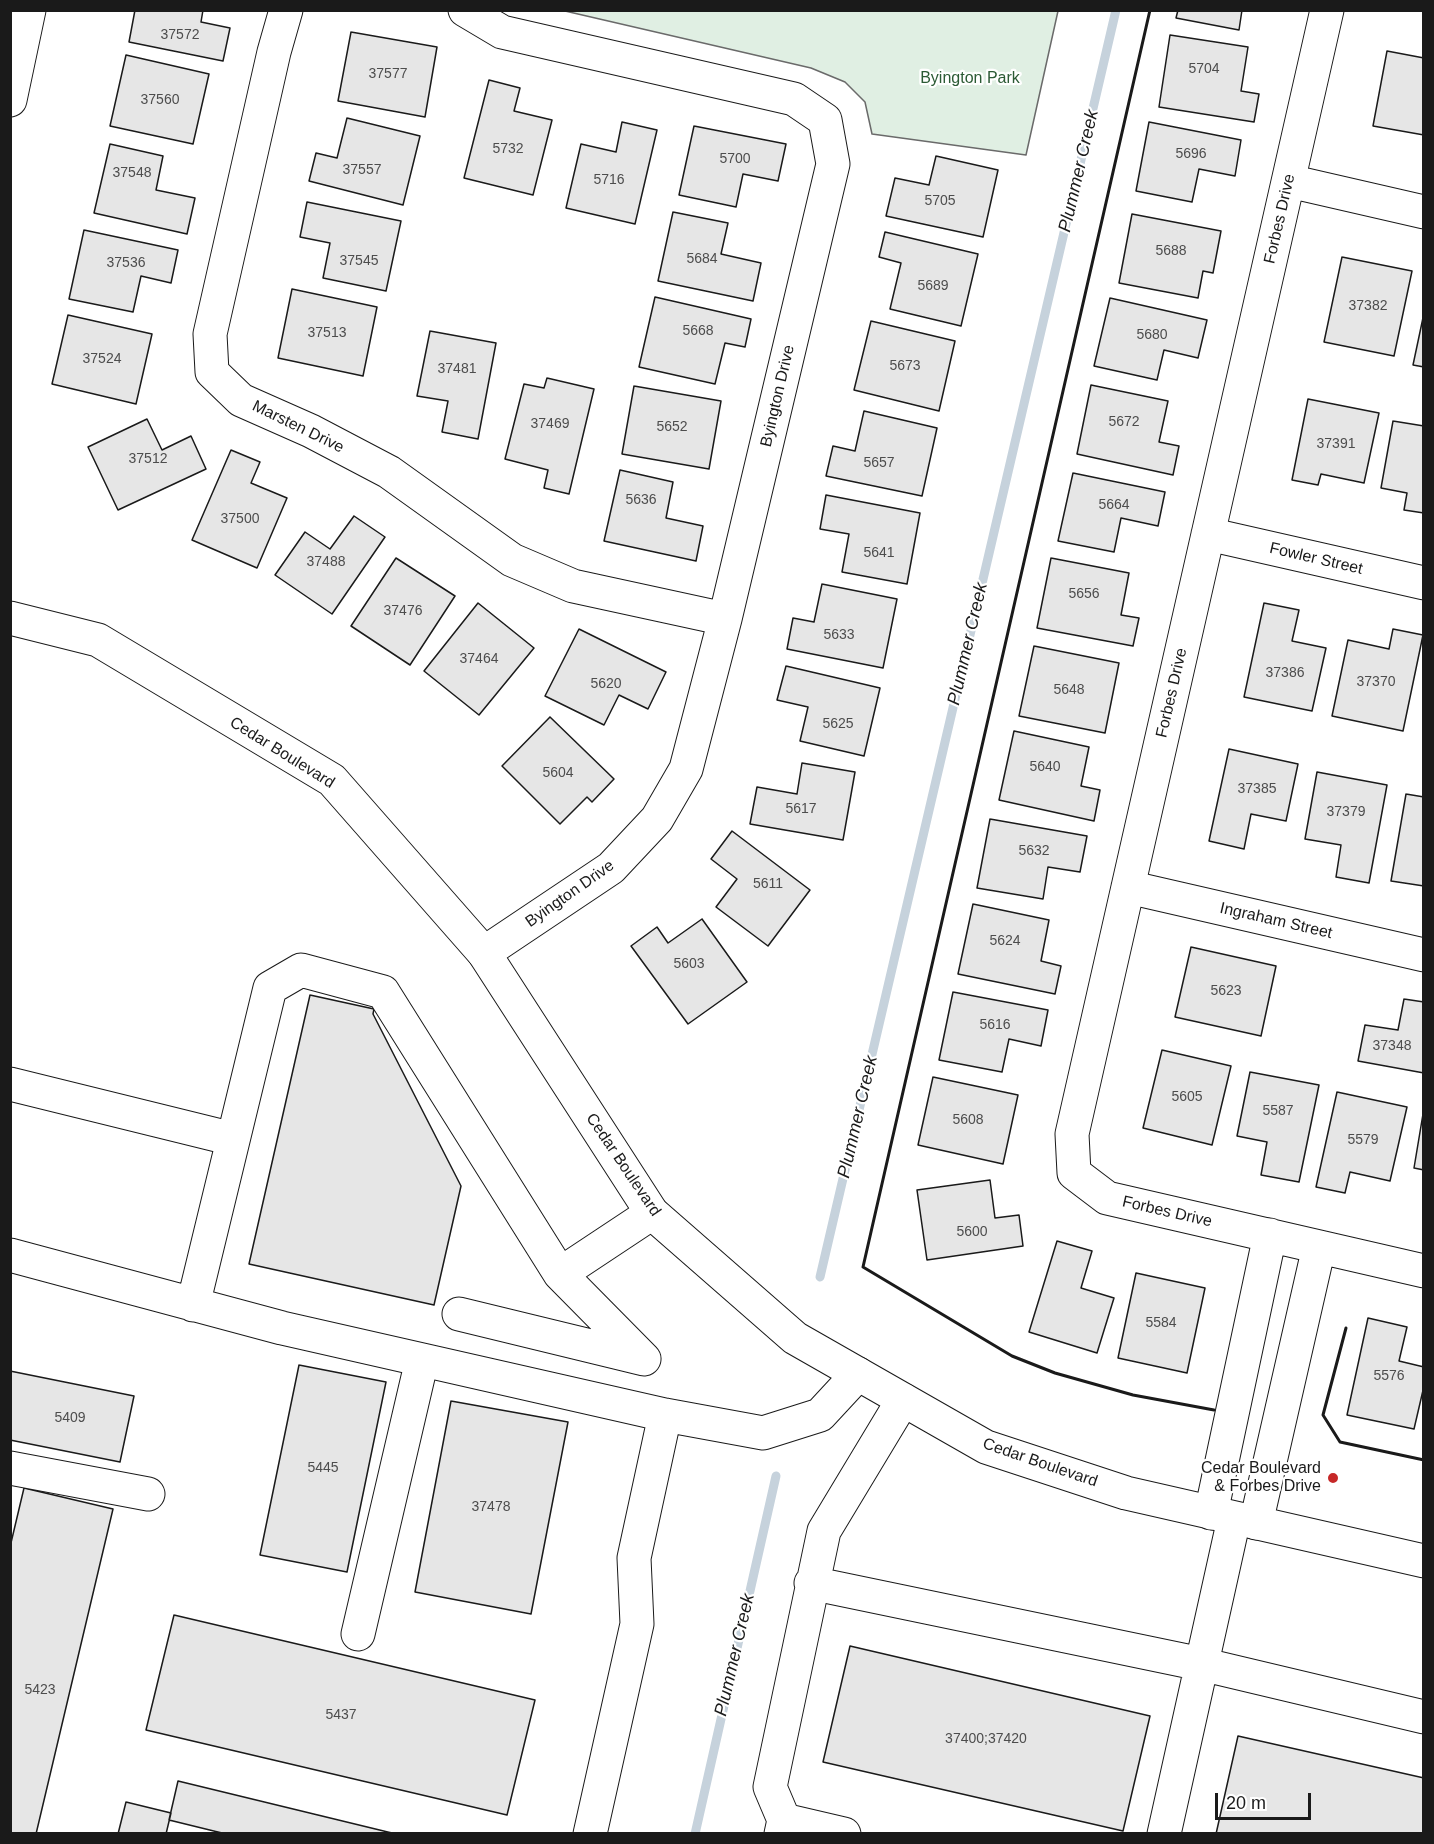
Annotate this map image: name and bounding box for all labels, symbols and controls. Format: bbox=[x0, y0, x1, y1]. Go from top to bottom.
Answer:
house number: 37572 bbox=[161, 27, 199, 43]
house number: 5704 bbox=[1188, 61, 1220, 77]
house number: 37577 bbox=[369, 66, 407, 82]
park label: Byington Park bbox=[920, 69, 1020, 89]
house number: 37560 bbox=[141, 92, 179, 108]
water label: Plummer Creek bbox=[1054, 108, 1104, 234]
house number: 5732 bbox=[492, 141, 524, 157]
house number: 5696 bbox=[1175, 146, 1207, 162]
house number: 5700 bbox=[719, 151, 751, 167]
house number: 37557 bbox=[343, 162, 381, 178]
house number: 37548 bbox=[113, 165, 151, 181]
house number: 5716 bbox=[593, 172, 625, 188]
street label: Forbes Drive bbox=[1260, 172, 1300, 266]
house number: 5705 bbox=[924, 193, 956, 209]
house number: 5688 bbox=[1155, 243, 1187, 259]
house number: 5684 bbox=[686, 251, 718, 267]
house number: 37545 bbox=[340, 253, 378, 269]
house number: 37536 bbox=[107, 255, 145, 271]
house number: 5689 bbox=[917, 278, 949, 294]
house number: 37382 bbox=[1349, 298, 1387, 314]
house number: 5668 bbox=[682, 323, 714, 339]
house number: 37513 bbox=[308, 325, 346, 341]
house number: 5680 bbox=[1136, 327, 1168, 343]
street label: Byington Drive bbox=[757, 343, 799, 449]
house number: 37524 bbox=[83, 351, 121, 367]
house number: 5673 bbox=[889, 358, 921, 374]
house number: 37481 bbox=[438, 361, 476, 377]
street label: Marsten Drive bbox=[249, 397, 347, 457]
house number: 5672 bbox=[1108, 414, 1140, 430]
house number: 37469 bbox=[531, 416, 569, 432]
house number: 5652 bbox=[656, 419, 688, 435]
house number: 37391 bbox=[1317, 436, 1355, 452]
house number: 37512 bbox=[129, 451, 167, 467]
house number: 5657 bbox=[863, 455, 895, 471]
house number: 5636 bbox=[625, 492, 657, 508]
house number: 5664 bbox=[1098, 497, 1130, 513]
house number: 37500 bbox=[221, 511, 259, 527]
street label: Fowler Street bbox=[1267, 539, 1365, 579]
house number: 5641 bbox=[863, 545, 895, 561]
house number: 37488 bbox=[307, 554, 345, 570]
water label: Plummer Creek bbox=[943, 581, 993, 707]
house number: 5656 bbox=[1068, 586, 1100, 602]
house number: 37476 bbox=[384, 603, 422, 619]
house number: 5633 bbox=[823, 627, 855, 643]
street label: Forbes Drive bbox=[1152, 646, 1192, 740]
house number: 37464 bbox=[460, 651, 498, 667]
house number: 37386 bbox=[1266, 665, 1304, 681]
house number: 37370 bbox=[1357, 674, 1395, 690]
house number: 5620 bbox=[590, 676, 622, 692]
house number: 5648 bbox=[1053, 682, 1085, 698]
street label: Cedar Boulevard bbox=[226, 713, 338, 793]
house number: 5625 bbox=[822, 716, 854, 732]
house number: 5640 bbox=[1029, 759, 1061, 775]
house number: 5604 bbox=[542, 765, 574, 781]
house number: 37385 bbox=[1238, 781, 1276, 797]
house number: 5617 bbox=[785, 801, 817, 817]
house number: 37379 bbox=[1327, 804, 1365, 820]
house number: 5632 bbox=[1018, 843, 1050, 859]
street label: Byington Drive bbox=[522, 856, 618, 932]
house number: 5611 bbox=[753, 876, 783, 892]
street label: Ingraham Street bbox=[1218, 899, 1334, 943]
house number: 5624 bbox=[989, 933, 1021, 949]
house number: 5603 bbox=[673, 956, 705, 972]
house number: 5623 bbox=[1210, 983, 1242, 999]
house number: 5616 bbox=[979, 1017, 1011, 1033]
house number: 37348 bbox=[1373, 1038, 1411, 1054]
water label: Plummer Creek bbox=[833, 1054, 883, 1180]
house number: 5605 bbox=[1171, 1089, 1203, 1105]
house number: 5587 bbox=[1262, 1103, 1294, 1119]
street label: Cedar Boulevard bbox=[581, 1110, 665, 1220]
house number: 5608 bbox=[952, 1112, 984, 1128]
house number: 5579 bbox=[1347, 1132, 1379, 1148]
street label: Forbes Drive bbox=[1120, 1192, 1214, 1232]
house number: 5600 bbox=[956, 1224, 988, 1240]
house number: 5584 bbox=[1145, 1315, 1177, 1331]
house number: 5576 bbox=[1373, 1368, 1405, 1384]
house number: 5409 bbox=[54, 1410, 86, 1426]
street label: Cedar Boulevard bbox=[980, 1434, 1100, 1492]
place label: Cedar Boulevard & Forbes Drive bbox=[1201, 1459, 1321, 1497]
house number: 5445 bbox=[307, 1460, 339, 1476]
marker: Cedar Boulevard & Forbes Drive bbox=[1326, 1471, 1340, 1485]
house number: 37478 bbox=[472, 1499, 510, 1515]
water label: Plummer Creek bbox=[710, 1592, 760, 1718]
house number: 5423 bbox=[24, 1682, 56, 1698]
house number: 5437 bbox=[325, 1707, 357, 1723]
house number: 37400;37420 bbox=[945, 1731, 1027, 1747]
scale bar bbox=[1218, 1781, 1314, 1819]
text: 20 m bbox=[1226, 1793, 1266, 1813]

